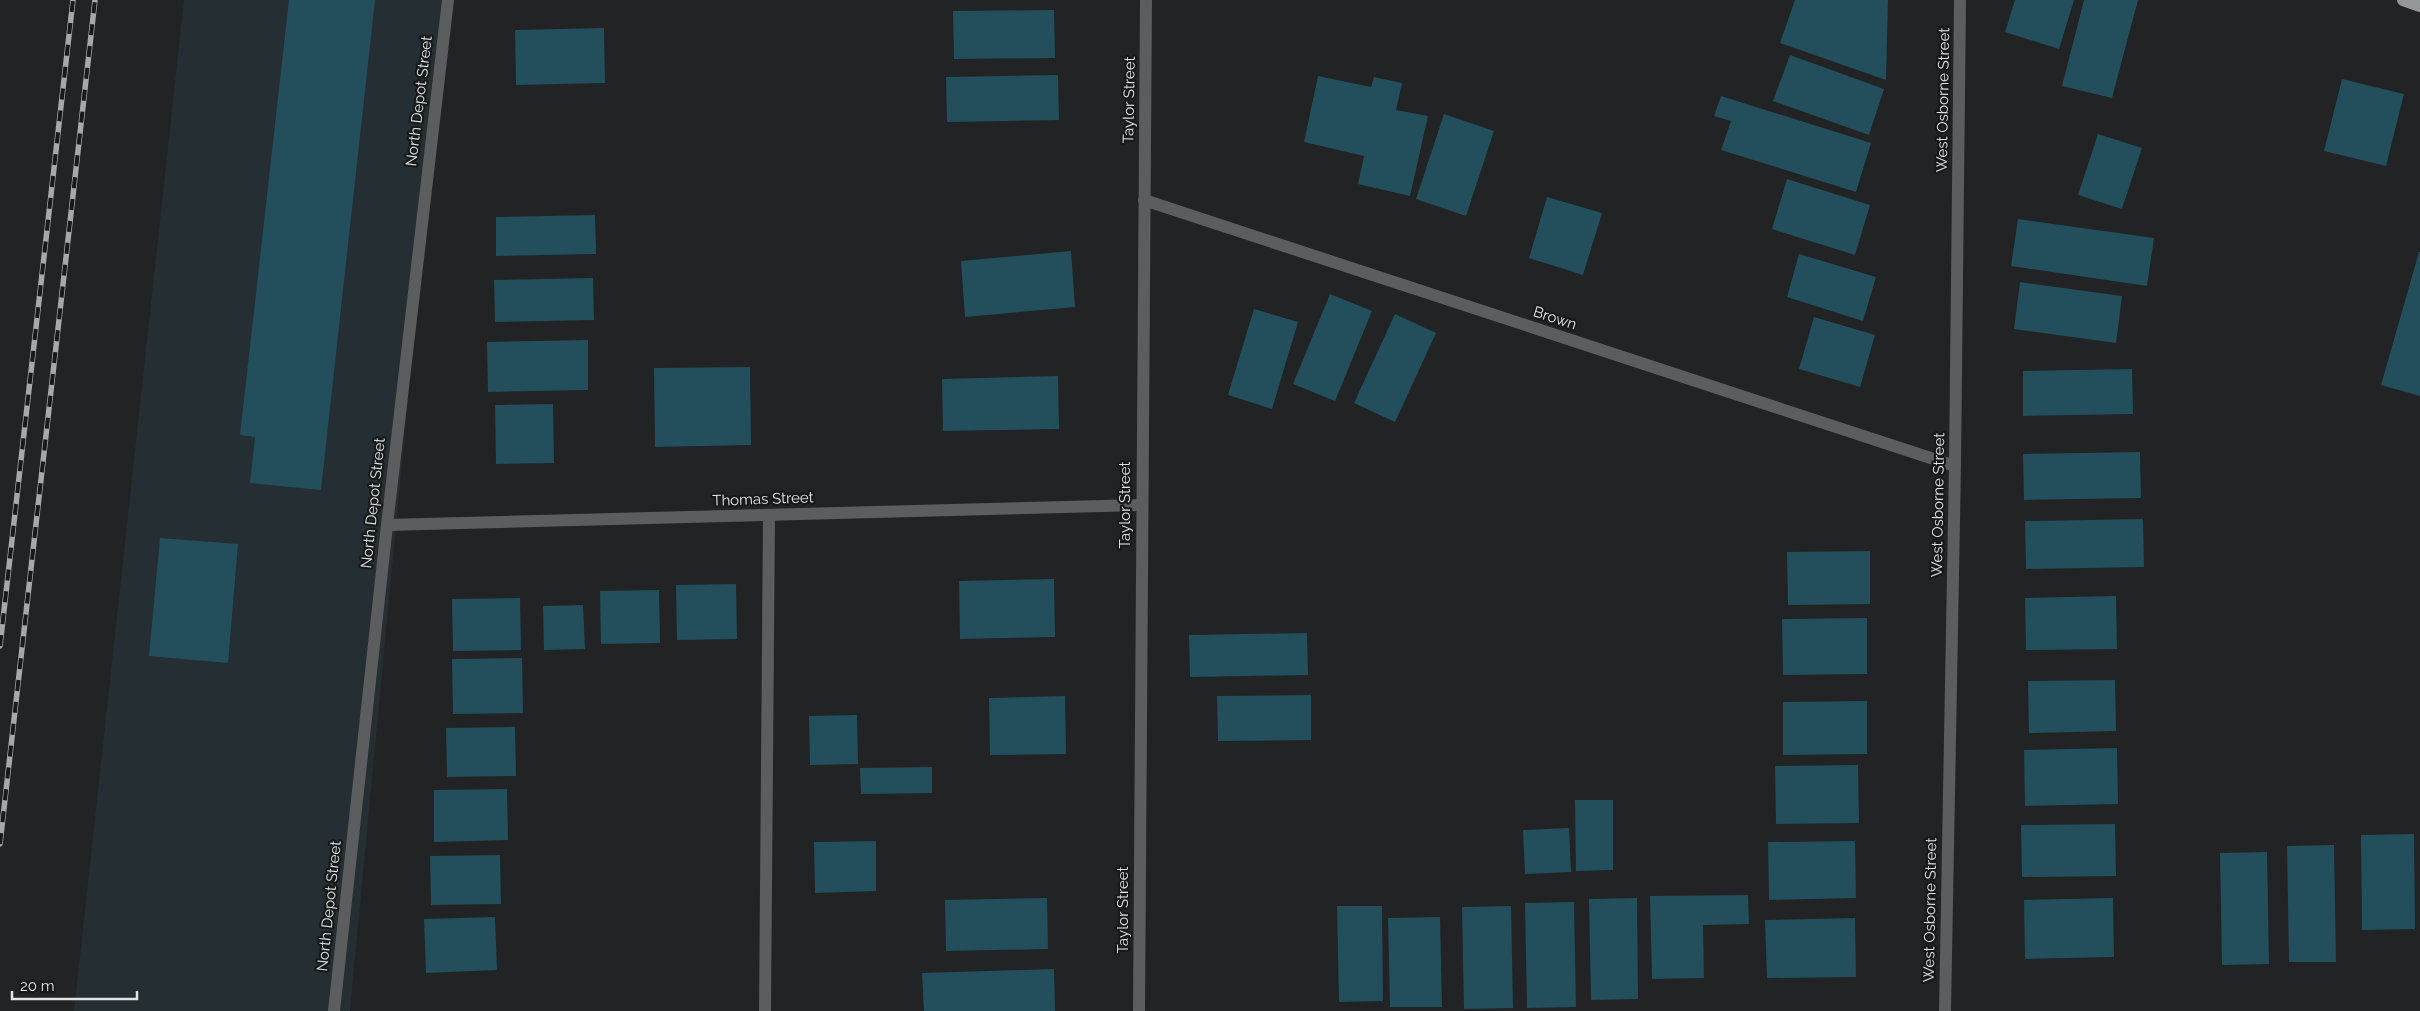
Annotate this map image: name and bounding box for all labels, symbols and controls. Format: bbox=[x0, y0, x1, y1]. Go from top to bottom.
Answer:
street label: West Osborne Street bbox=[1933, 28, 1953, 172]
street label: North Depot Street bbox=[402, 35, 436, 167]
street label: Taylor Street bbox=[1119, 56, 1139, 144]
street label: Brown bbox=[1531, 303, 1579, 333]
street label: West Osborne Street bbox=[1928, 433, 1948, 577]
street label: North Depot Street bbox=[357, 437, 389, 569]
street label: Taylor Street bbox=[1116, 462, 1134, 548]
street label: Thomas Street bbox=[712, 488, 814, 510]
street label: West Osborne Street bbox=[1920, 838, 1940, 982]
street label: North Depot Street bbox=[313, 840, 345, 972]
street label: Taylor Street bbox=[1114, 867, 1132, 953]
scale bar bbox=[12, 968, 138, 1000]
text: 20 m bbox=[20, 977, 55, 995]

